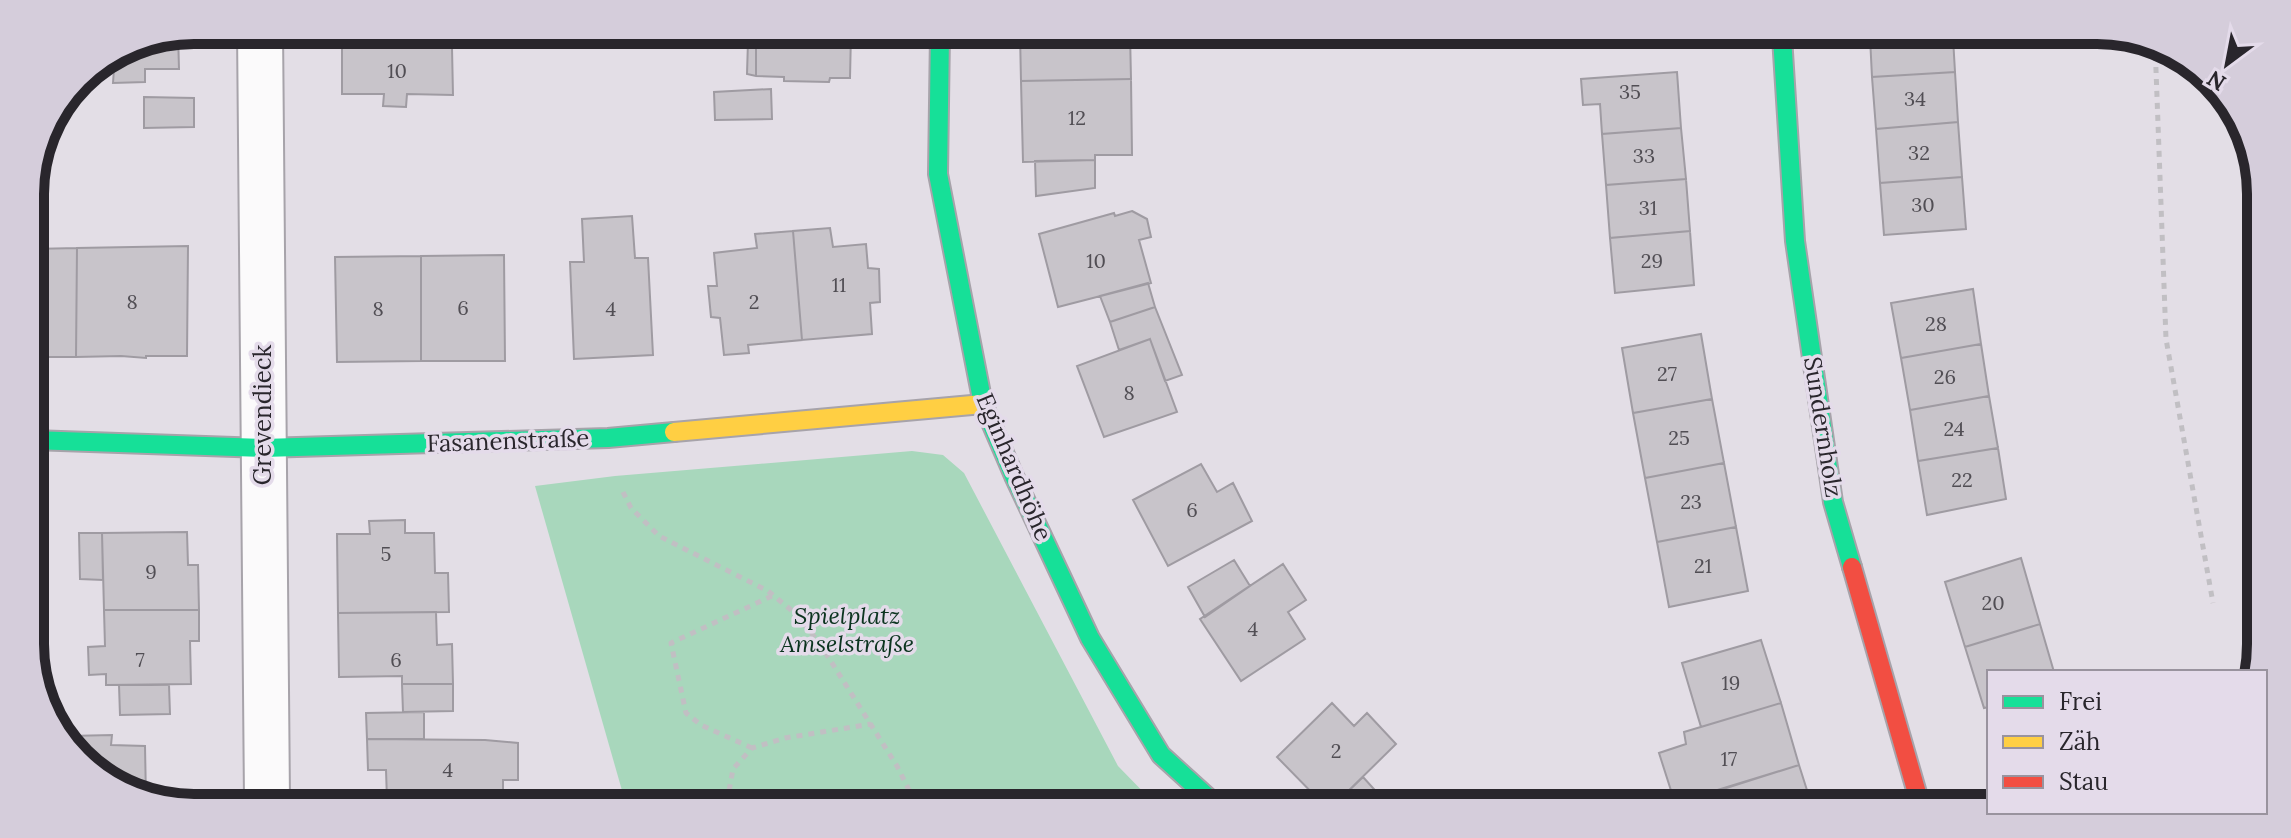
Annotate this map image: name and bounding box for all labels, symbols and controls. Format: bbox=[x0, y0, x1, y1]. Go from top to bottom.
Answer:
north arrow bbox=[2187, 24, 2267, 104]
house number: 10 bbox=[387, 58, 407, 83]
text: N bbox=[2202, 65, 2231, 97]
house number: 35 bbox=[1619, 79, 1641, 104]
house number: 34 bbox=[1904, 86, 1926, 111]
house number: 12 bbox=[1068, 105, 1086, 130]
house number: 32 bbox=[1908, 140, 1930, 165]
house number: 33 bbox=[1633, 143, 1655, 168]
house number: 30 bbox=[1911, 192, 1935, 217]
house number: 31 bbox=[1639, 195, 1657, 220]
house number: 10 bbox=[1086, 248, 1106, 273]
house number: 29 bbox=[1641, 248, 1663, 273]
house number: 11 bbox=[832, 272, 846, 297]
house number: 8 bbox=[126, 289, 138, 314]
house number: 2 bbox=[749, 289, 759, 314]
house number: 6 bbox=[457, 295, 469, 320]
house number: 8 bbox=[372, 296, 384, 321]
house number: 4 bbox=[606, 296, 617, 321]
house number: 28 bbox=[1925, 311, 1947, 336]
street label: Grevendieck bbox=[247, 345, 278, 485]
street label: Sundernholz bbox=[1797, 354, 1850, 499]
house number: 27 bbox=[1657, 361, 1677, 386]
house number: 26 bbox=[1934, 364, 1956, 389]
house number: 8 bbox=[1123, 380, 1135, 405]
street label: Eginhardhöhe bbox=[969, 388, 1059, 545]
house number: 24 bbox=[1943, 416, 1965, 441]
street label: Fasanenstraße bbox=[426, 422, 590, 459]
house number: 25 bbox=[1668, 425, 1690, 450]
house number: 22 bbox=[1951, 467, 1973, 492]
house number: 23 bbox=[1680, 489, 1702, 514]
house number: 6 bbox=[1186, 497, 1198, 522]
house number: 5 bbox=[381, 541, 391, 566]
house number: 21 bbox=[1694, 553, 1712, 578]
house number: 9 bbox=[145, 559, 157, 584]
house number: 20 bbox=[1981, 590, 2005, 615]
park label: Spielplatz Amselstraße bbox=[779, 600, 914, 659]
house number: 4 bbox=[1248, 616, 1259, 641]
house number: 7 bbox=[135, 647, 145, 672]
house number: 6 bbox=[390, 647, 402, 672]
house number: 19 bbox=[1722, 670, 1740, 695]
legend bbox=[1987, 670, 2267, 814]
text: Frei bbox=[2059, 686, 2102, 717]
text: Zäh bbox=[2059, 726, 2100, 757]
house number: 2 bbox=[1331, 738, 1341, 763]
house number: 17 bbox=[1721, 746, 1737, 771]
house number: 4 bbox=[443, 757, 454, 782]
text: Stau bbox=[2059, 766, 2108, 797]

